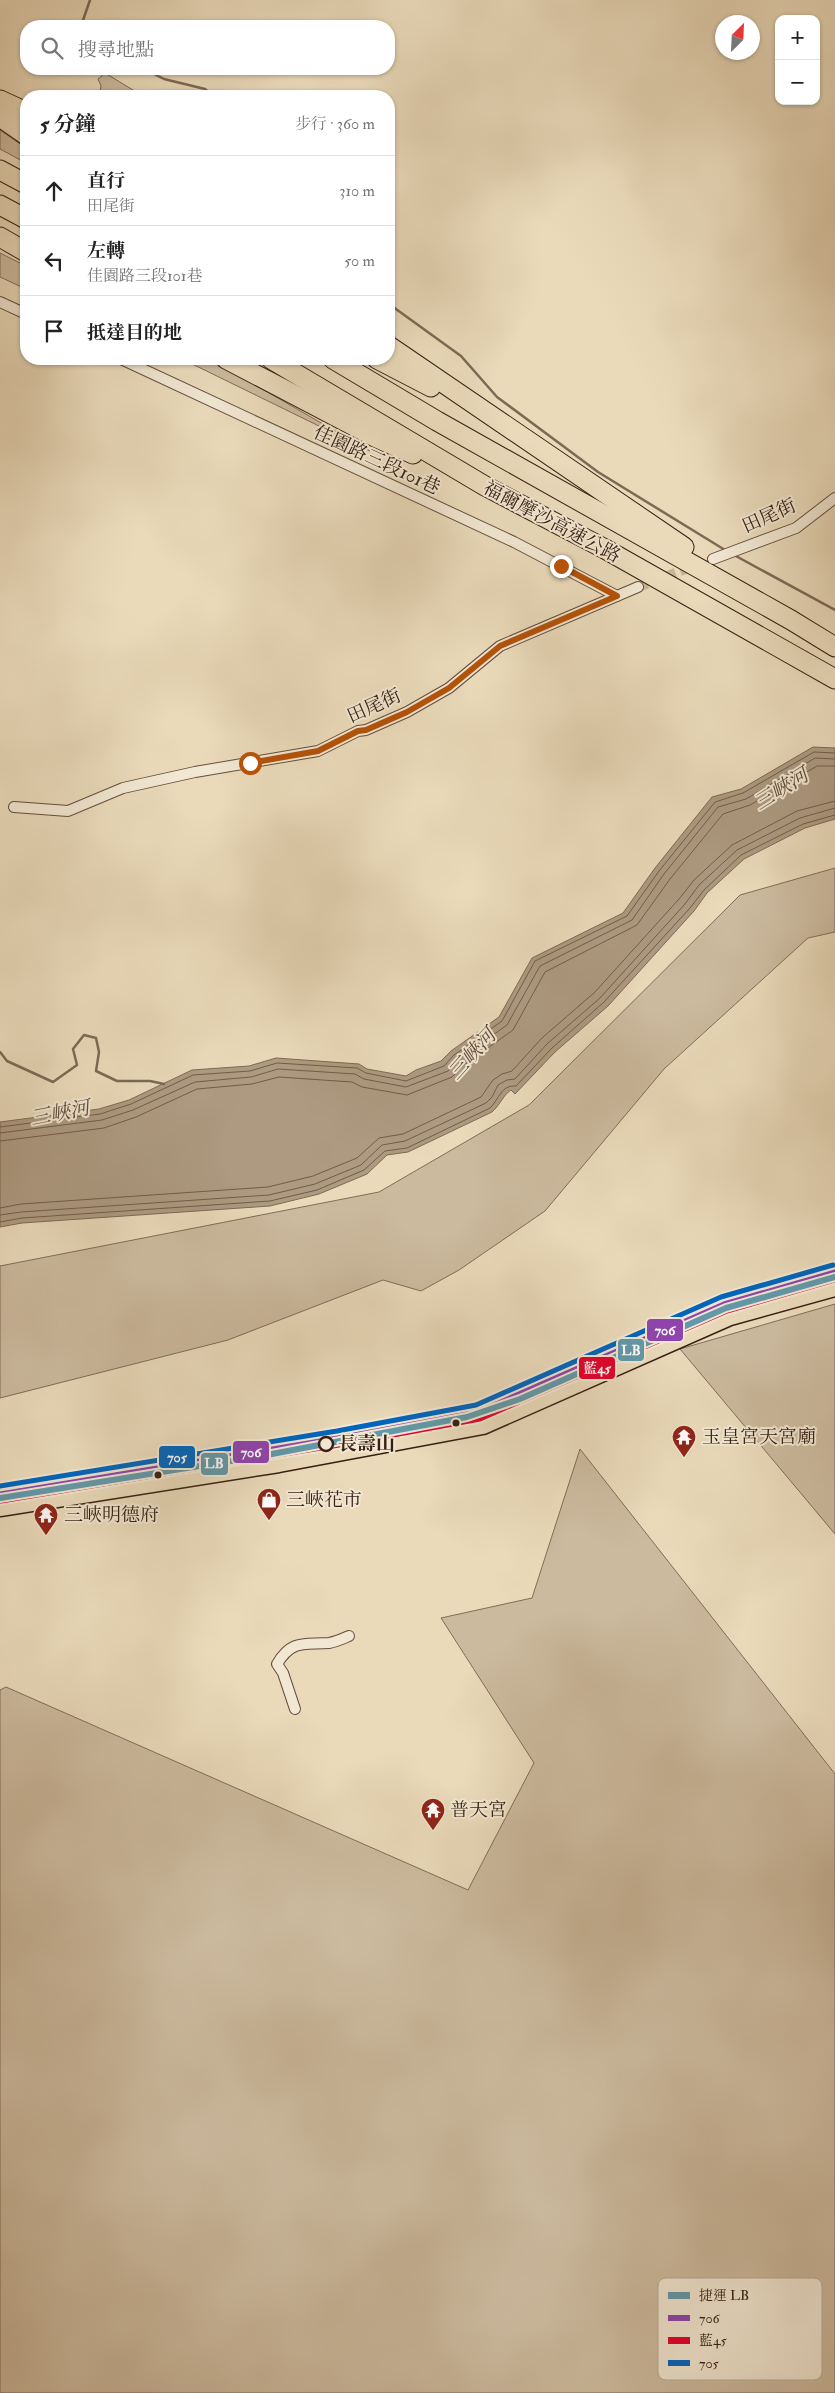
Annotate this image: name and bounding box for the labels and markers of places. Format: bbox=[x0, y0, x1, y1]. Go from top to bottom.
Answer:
unlabelled marker bbox=[451, 1418, 461, 1428]
temple icon: 玉皇宮天宮廟 bbox=[671, 1424, 697, 1458]
place label: 玉皇宮天宮廟 bbox=[702, 1425, 816, 1449]
place label: 長壽山 bbox=[338, 1432, 395, 1456]
marker: 長壽山 bbox=[318, 1436, 334, 1452]
unlabelled marker bbox=[153, 1470, 163, 1480]
shop icon: 三峽花市 bbox=[256, 1487, 282, 1521]
place label: 三峽花市 bbox=[286, 1488, 362, 1512]
temple icon: 三峽明德府 bbox=[33, 1502, 59, 1536]
place label: 三峽明德府 bbox=[64, 1503, 159, 1527]
temple icon: 普天宮 bbox=[420, 1797, 446, 1831]
place label: 普天宮 bbox=[450, 1798, 507, 1822]

